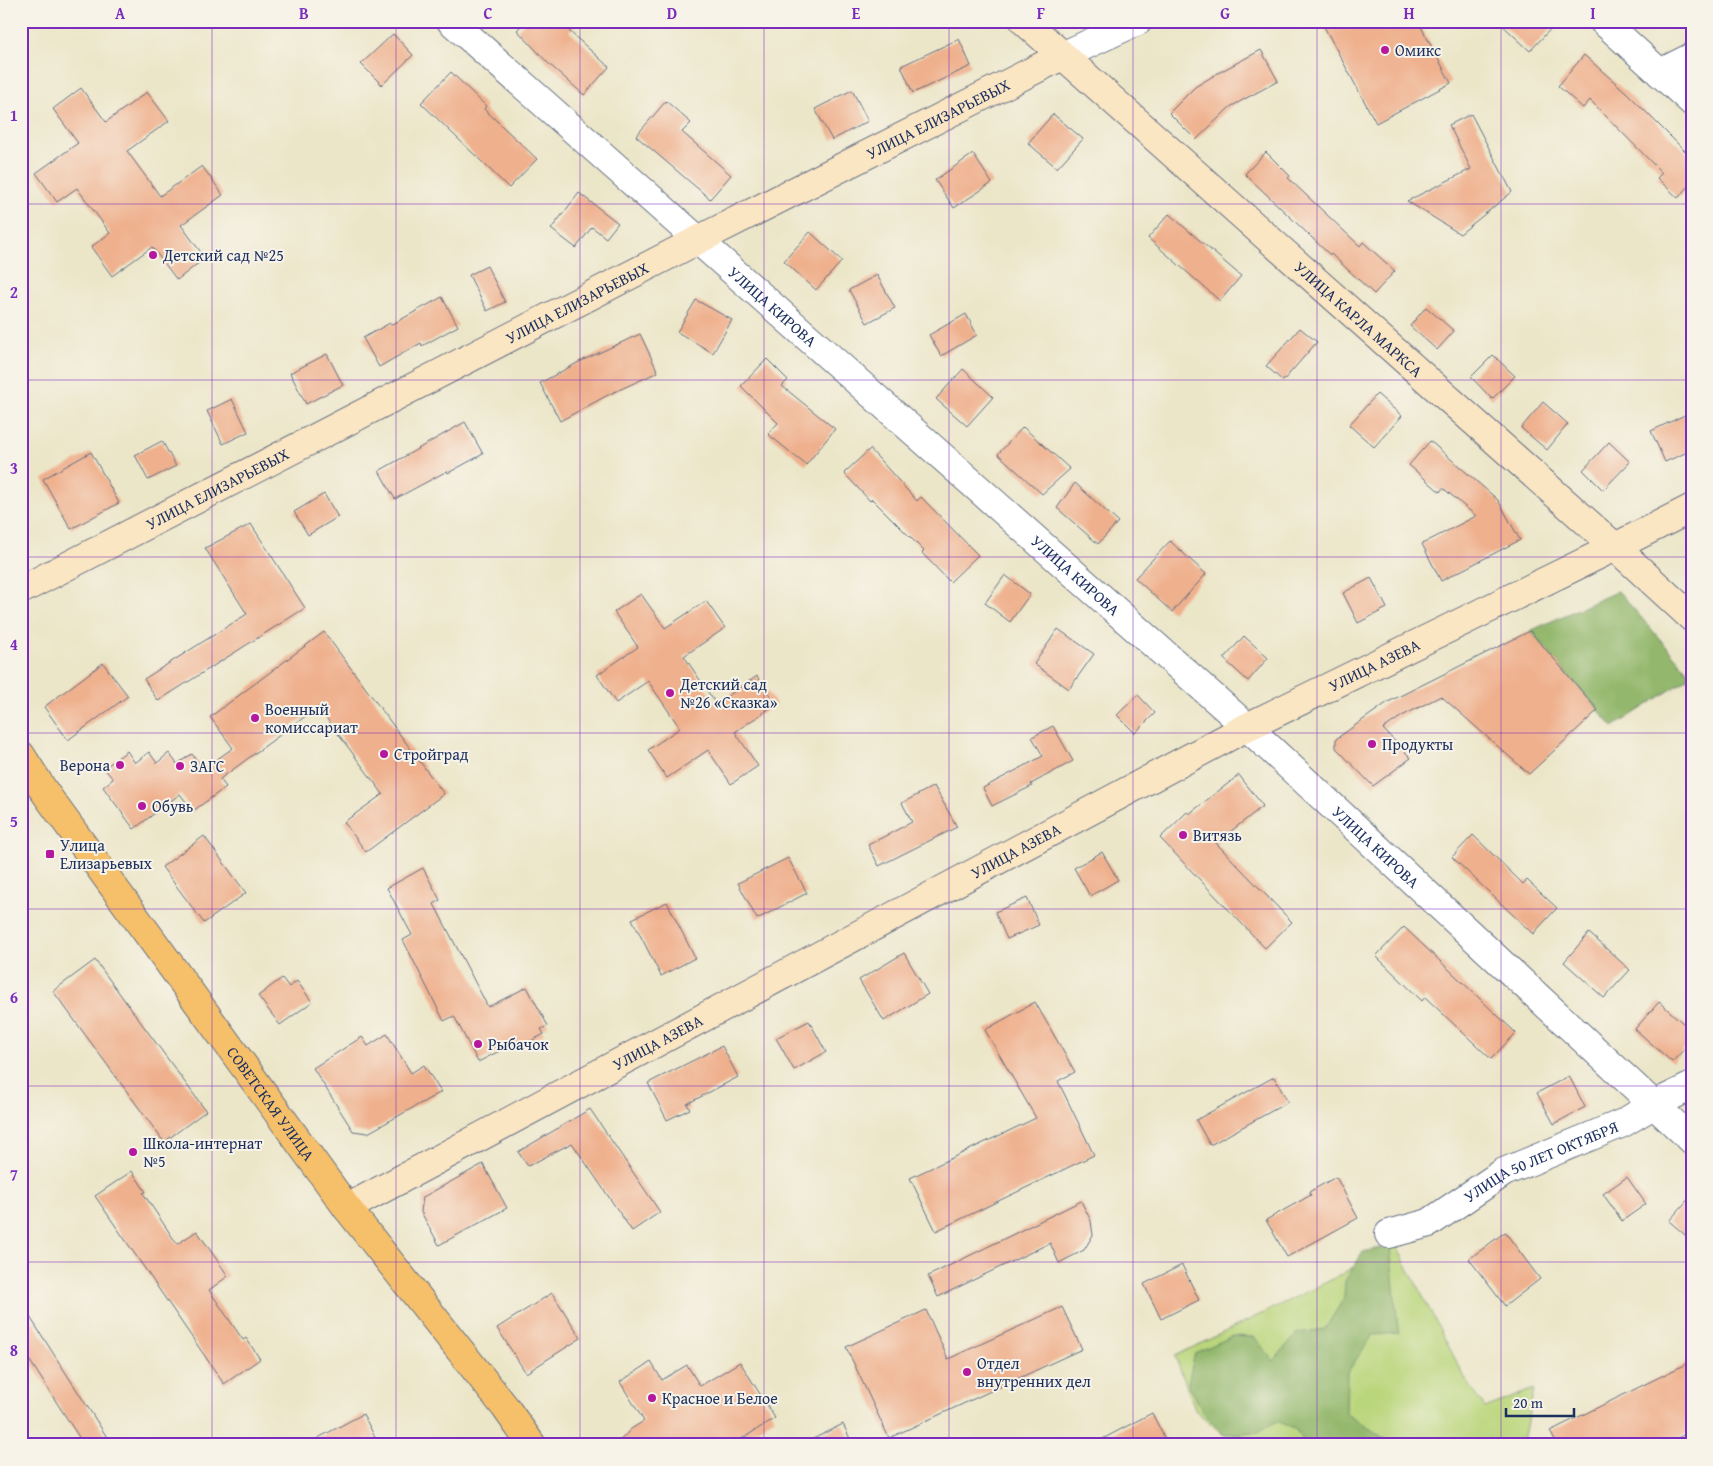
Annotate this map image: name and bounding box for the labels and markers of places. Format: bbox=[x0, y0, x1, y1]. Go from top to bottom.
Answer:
place label: Омикс bbox=[1395, 38, 1441, 62]
marker: Омикс bbox=[1379, 44, 1391, 56]
place label: Детский сад №25 bbox=[162, 243, 284, 267]
marker: Детский сад №25 bbox=[147, 249, 159, 261]
place label: Детский сад №26 «Сказка» bbox=[679, 672, 778, 714]
marker: Детский сад №26 «Сказка» bbox=[664, 687, 676, 699]
place label: Военный комиссариат bbox=[265, 697, 358, 739]
marker: Военный комиссариат bbox=[249, 712, 261, 724]
place label: Продукты bbox=[1382, 732, 1453, 756]
marker: Продукты bbox=[1366, 738, 1378, 750]
place label: Стройград bbox=[394, 742, 469, 766]
marker: Стройград bbox=[378, 748, 390, 760]
place label: Верона bbox=[60, 753, 110, 777]
place label: ЗАГС bbox=[190, 754, 225, 778]
marker: Верона bbox=[114, 759, 126, 771]
marker: ЗАГС bbox=[174, 760, 186, 772]
place label: Обувь bbox=[152, 794, 194, 818]
marker: Обувь bbox=[136, 800, 148, 812]
place label: Витязь bbox=[1193, 823, 1242, 847]
marker: Витязь bbox=[1177, 829, 1189, 841]
place label: Улица Елизарьевых bbox=[60, 833, 153, 875]
marker: Улица Елизарьевых bbox=[44, 848, 56, 860]
place label: Рыбачок bbox=[488, 1032, 549, 1056]
marker: Рыбачок bbox=[472, 1038, 484, 1050]
place label: Школа-интернат №5 bbox=[143, 1131, 262, 1173]
marker: Школа-интернат №5 bbox=[127, 1146, 139, 1158]
place label: Отдел внутренних дел bbox=[977, 1351, 1091, 1393]
marker: Отдел внутренних дел bbox=[961, 1366, 973, 1378]
place label: Красное и Белое bbox=[662, 1386, 778, 1410]
marker: Красное и Белое bbox=[646, 1392, 658, 1404]

